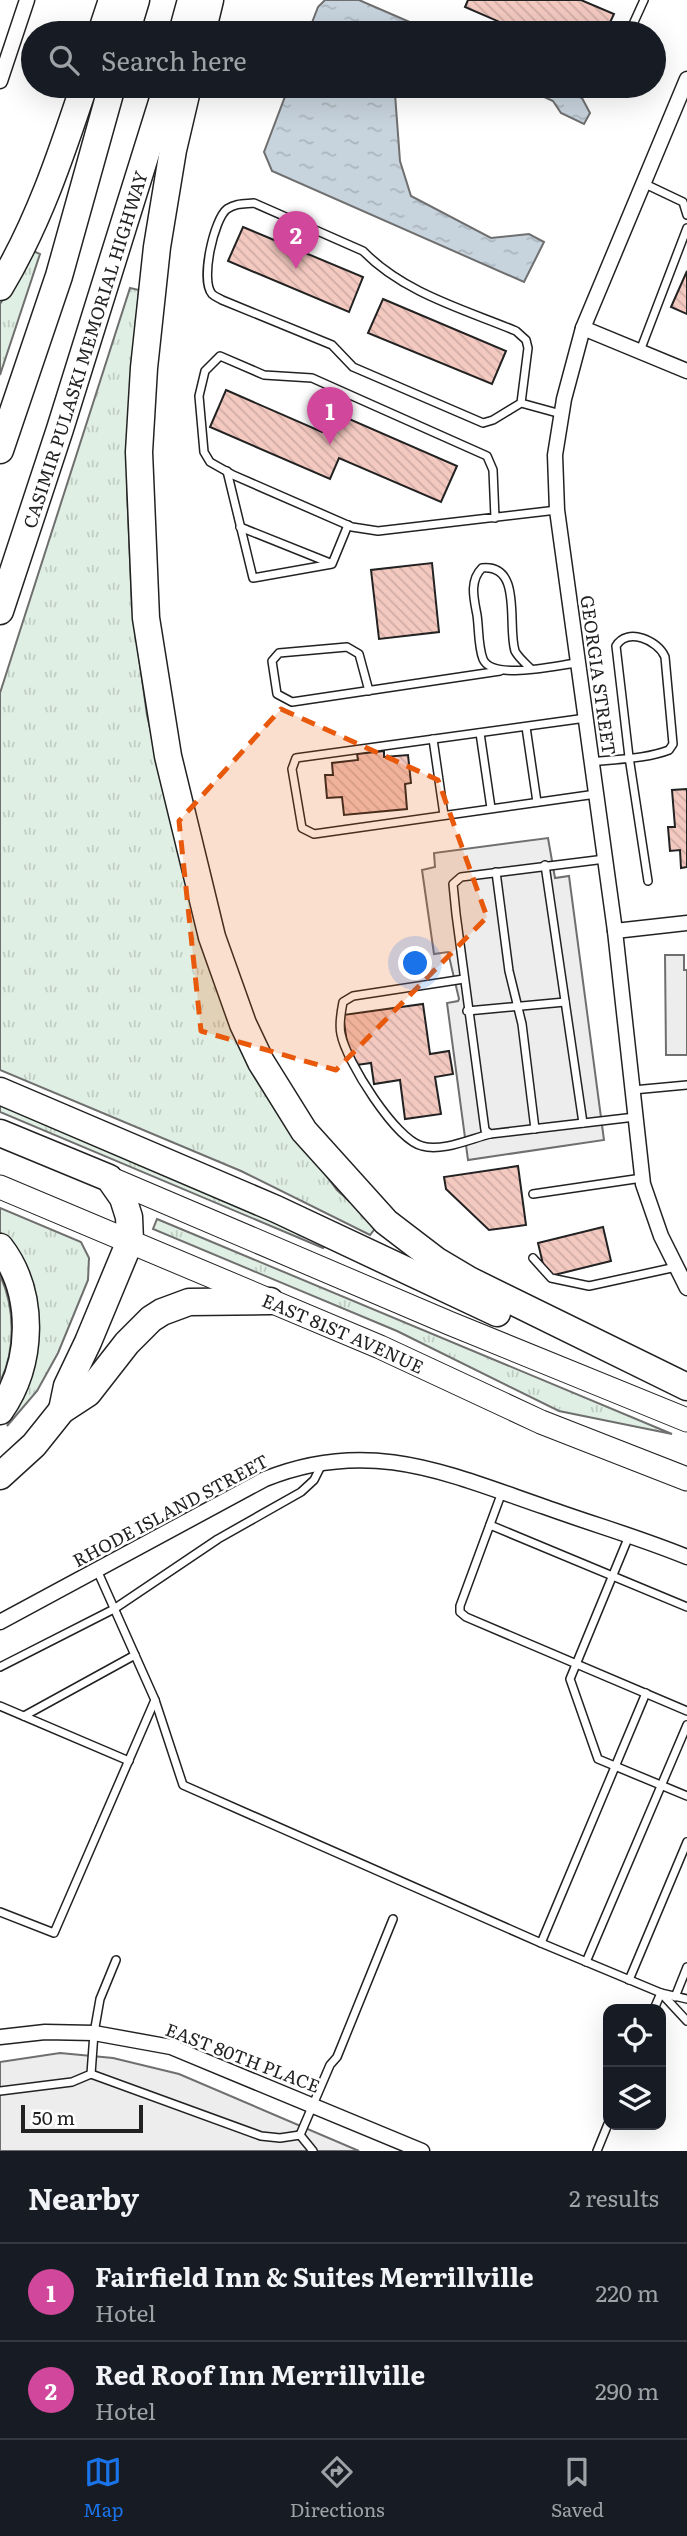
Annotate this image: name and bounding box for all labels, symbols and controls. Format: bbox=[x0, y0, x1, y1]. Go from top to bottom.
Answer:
search box bbox=[21, 21, 666, 98]
text: Search here bbox=[101, 40, 247, 79]
icon: search bbox=[45, 41, 83, 79]
street label: CASIMIR PULASKI MEMORIAL HIGHWAY bbox=[15, 167, 153, 532]
pin: 2 bbox=[273, 211, 319, 269]
pin: 1 bbox=[307, 387, 353, 445]
street label: GEORGIA STREET bbox=[574, 593, 624, 757]
your location bbox=[398, 946, 432, 980]
street label: EAST 81ST AVENUE bbox=[258, 1286, 429, 1379]
street label: RHODE ISLAND STREET bbox=[67, 1447, 273, 1573]
map controls bbox=[603, 2004, 666, 2130]
button: locate bbox=[603, 2004, 666, 2067]
street label: EAST 80TH PLACE bbox=[162, 2015, 324, 2099]
button: layers bbox=[603, 2067, 666, 2130]
scale bar bbox=[21, 2102, 144, 2134]
text: 50 m bbox=[32, 2103, 75, 2131]
text: Nearby bbox=[28, 2175, 139, 2219]
text: 2 results bbox=[569, 2180, 659, 2214]
text: Fairfield Inn & Suites Merrillville bbox=[95, 2256, 534, 2295]
text: 1 bbox=[46, 2275, 56, 2309]
text: 220 m bbox=[595, 2275, 659, 2309]
text: Hotel bbox=[95, 2295, 156, 2329]
text: Red Roof Inn Merrillville bbox=[95, 2354, 425, 2393]
text: 2 bbox=[45, 2373, 57, 2407]
text: 290 m bbox=[595, 2373, 659, 2407]
text: Hotel bbox=[95, 2393, 156, 2427]
tab: Map bbox=[83, 2453, 124, 2523]
tab: Directions bbox=[290, 2453, 385, 2523]
tab: Saved bbox=[551, 2453, 604, 2523]

